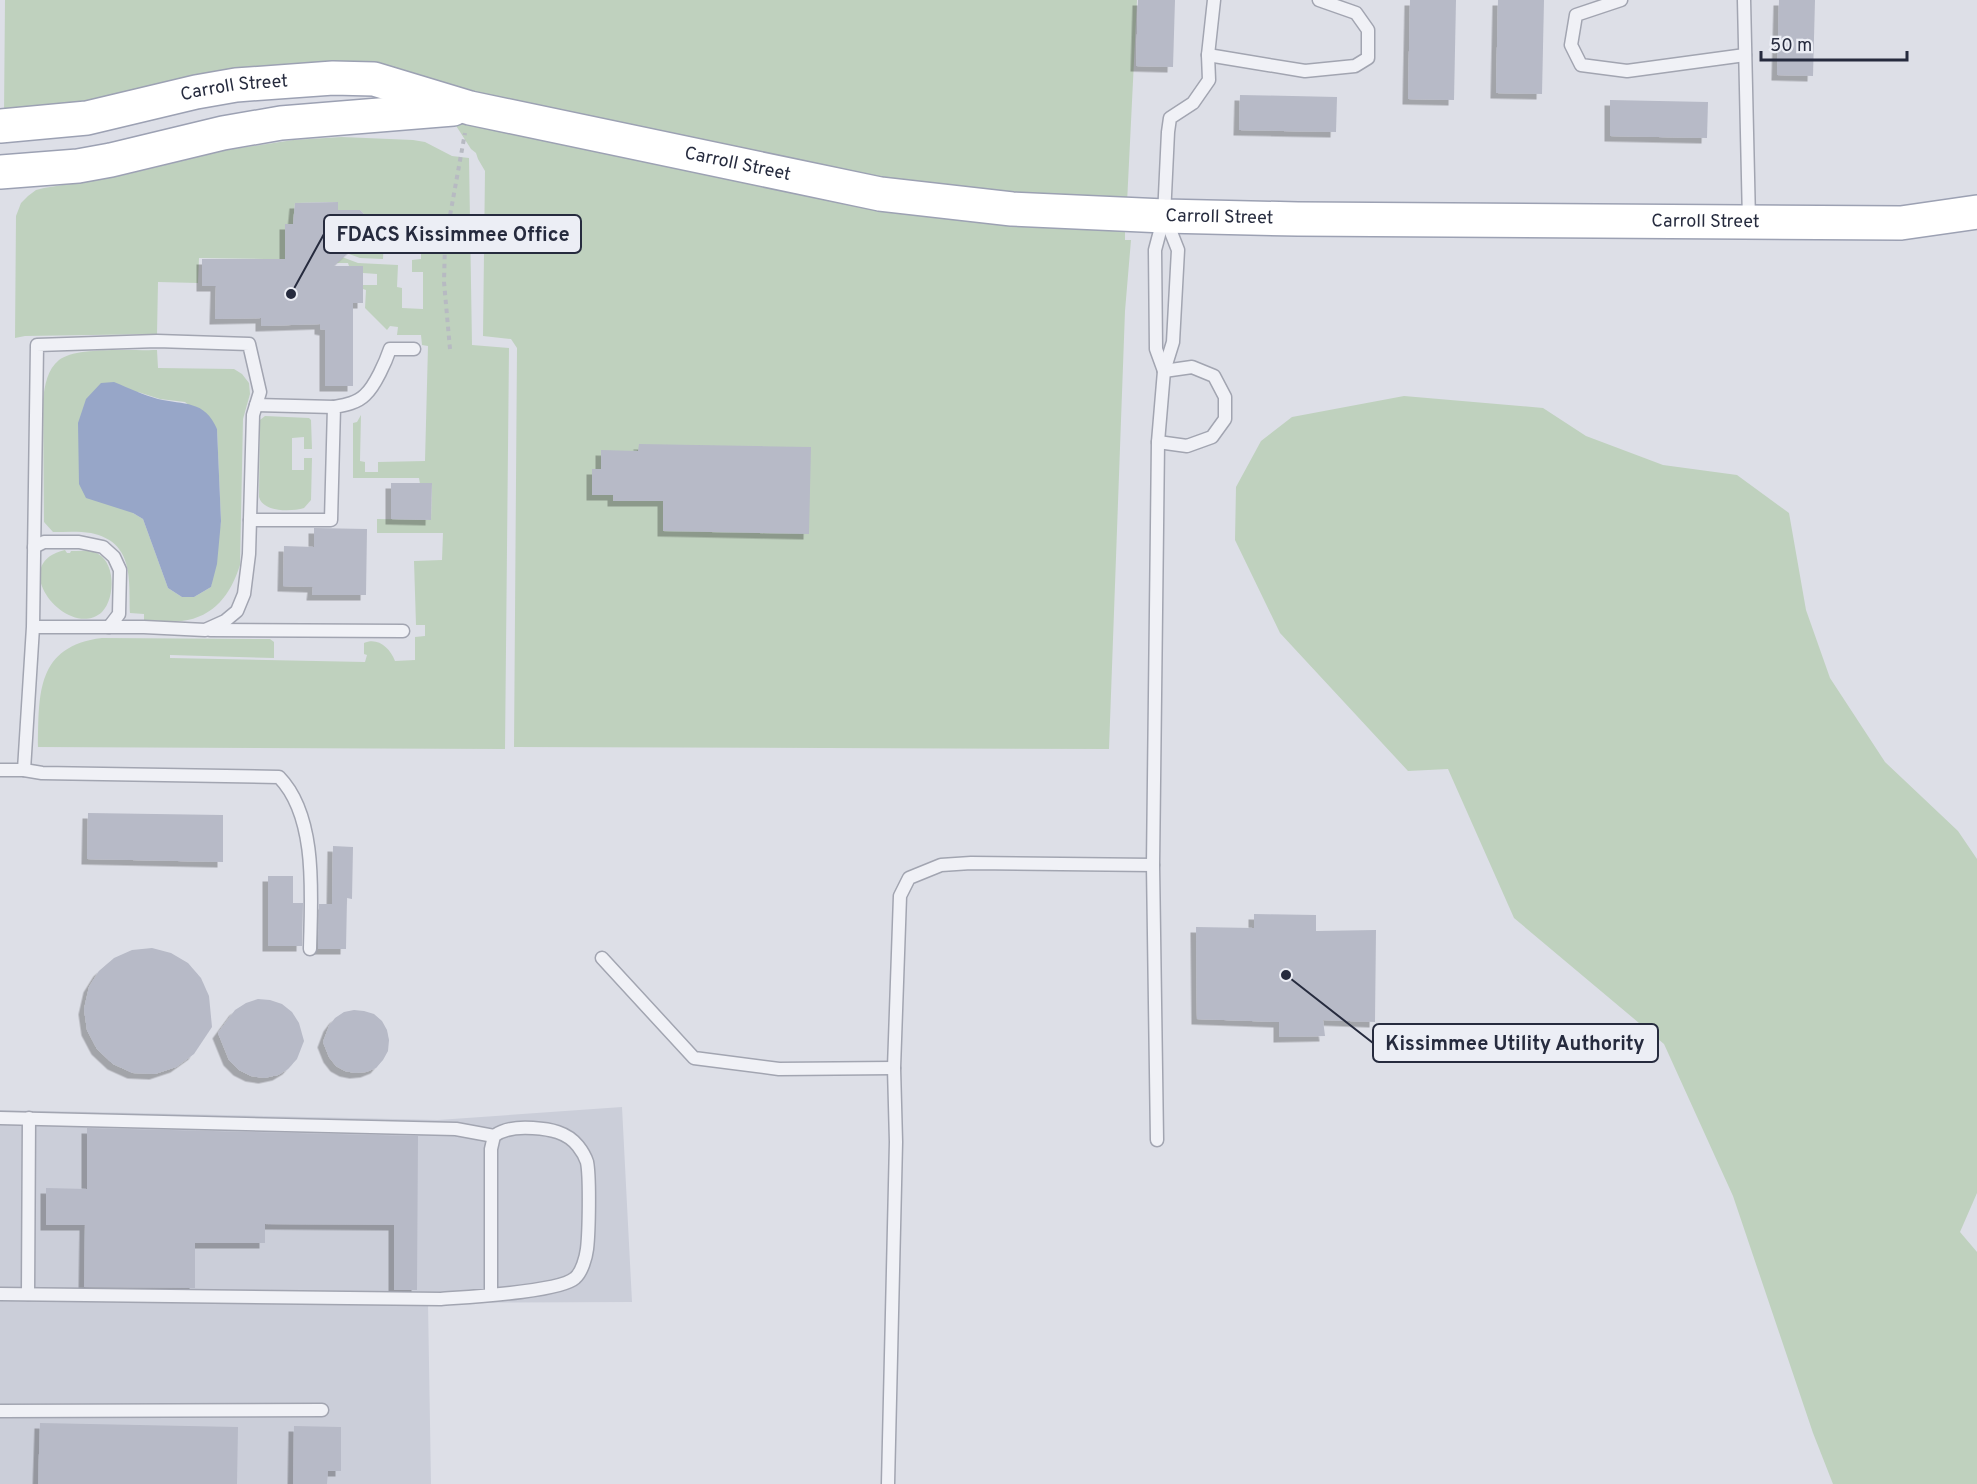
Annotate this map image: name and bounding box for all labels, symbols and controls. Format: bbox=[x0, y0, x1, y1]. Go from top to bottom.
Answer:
scale bar bbox=[1761, 24, 1906, 62]
text: 50 m bbox=[1770, 35, 1812, 58]
street label: Carroll Street bbox=[178, 70, 289, 107]
street label: Carroll Street bbox=[682, 142, 793, 186]
street label: Carroll Street bbox=[1165, 205, 1274, 230]
street label: Carroll Street bbox=[1651, 210, 1760, 234]
callout: FDACS Kissimmee Office bbox=[324, 215, 581, 253]
text: FDACS Kissimmee Office bbox=[336, 223, 570, 249]
callout: Kissimmee Utility Authority bbox=[1373, 1024, 1658, 1062]
text: Kissimmee Utility Authority bbox=[1385, 1032, 1645, 1058]

